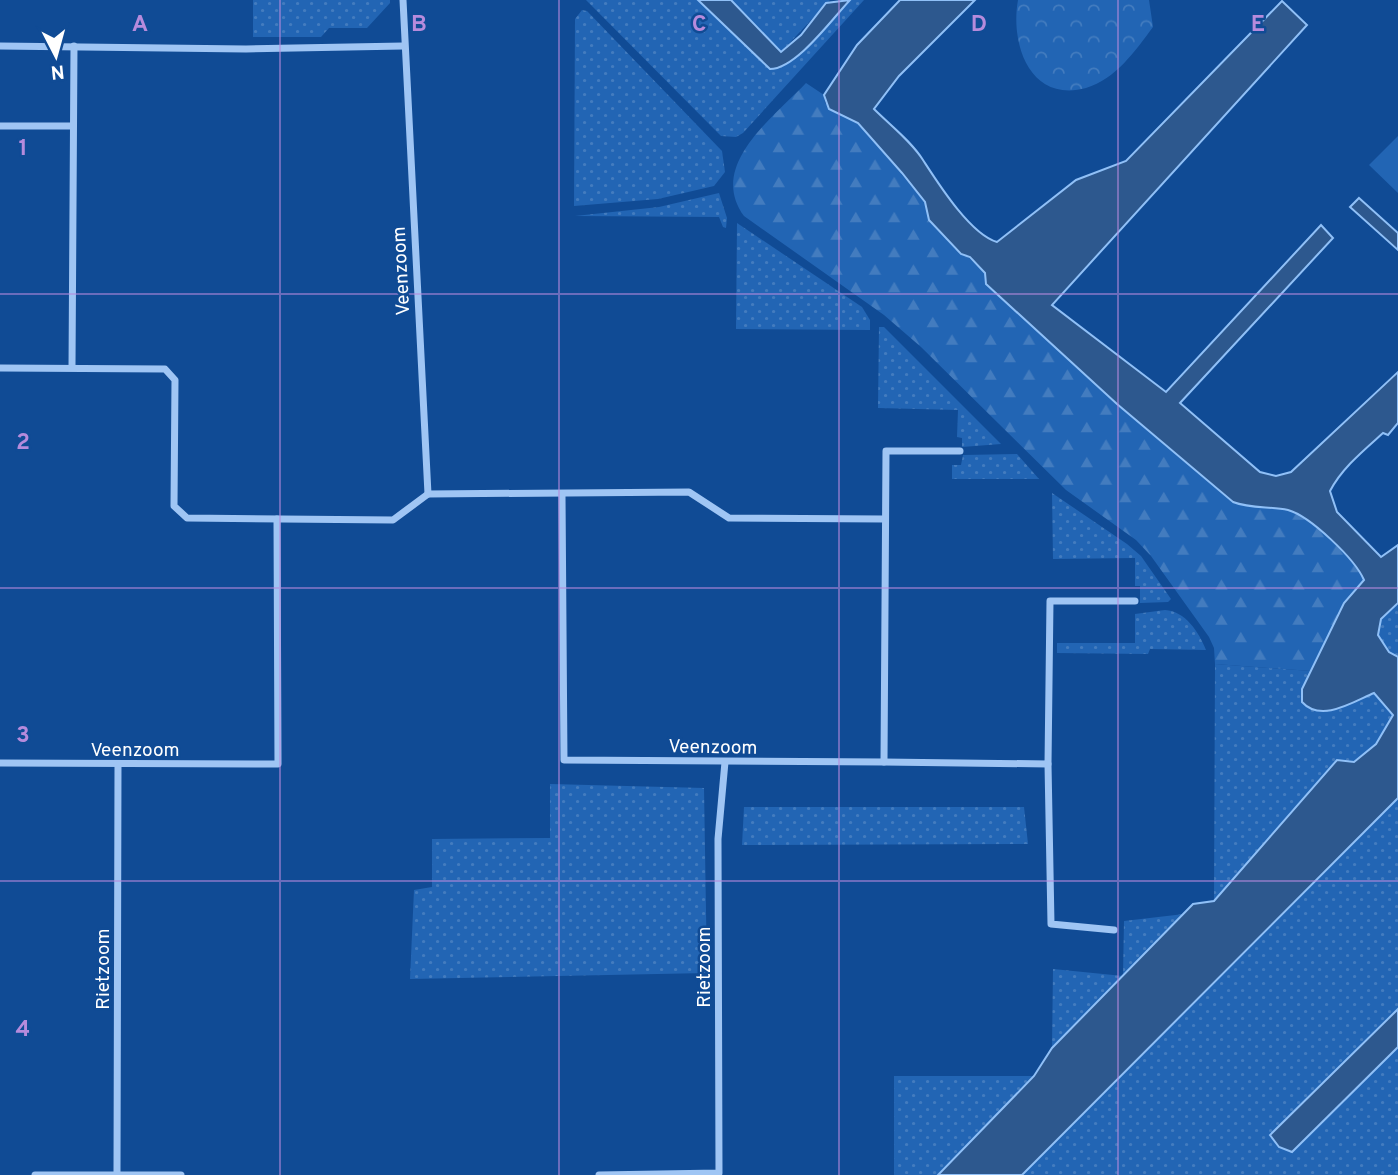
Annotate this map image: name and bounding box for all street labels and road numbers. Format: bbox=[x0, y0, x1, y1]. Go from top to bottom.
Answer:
street label: Veenzoom bbox=[388, 226, 416, 316]
street label: Veenzoom bbox=[668, 735, 758, 761]
street label: Veenzoom bbox=[90, 739, 180, 763]
street label: Rietzoom bbox=[693, 926, 717, 1008]
street label: Rietzoom bbox=[92, 928, 116, 1010]

